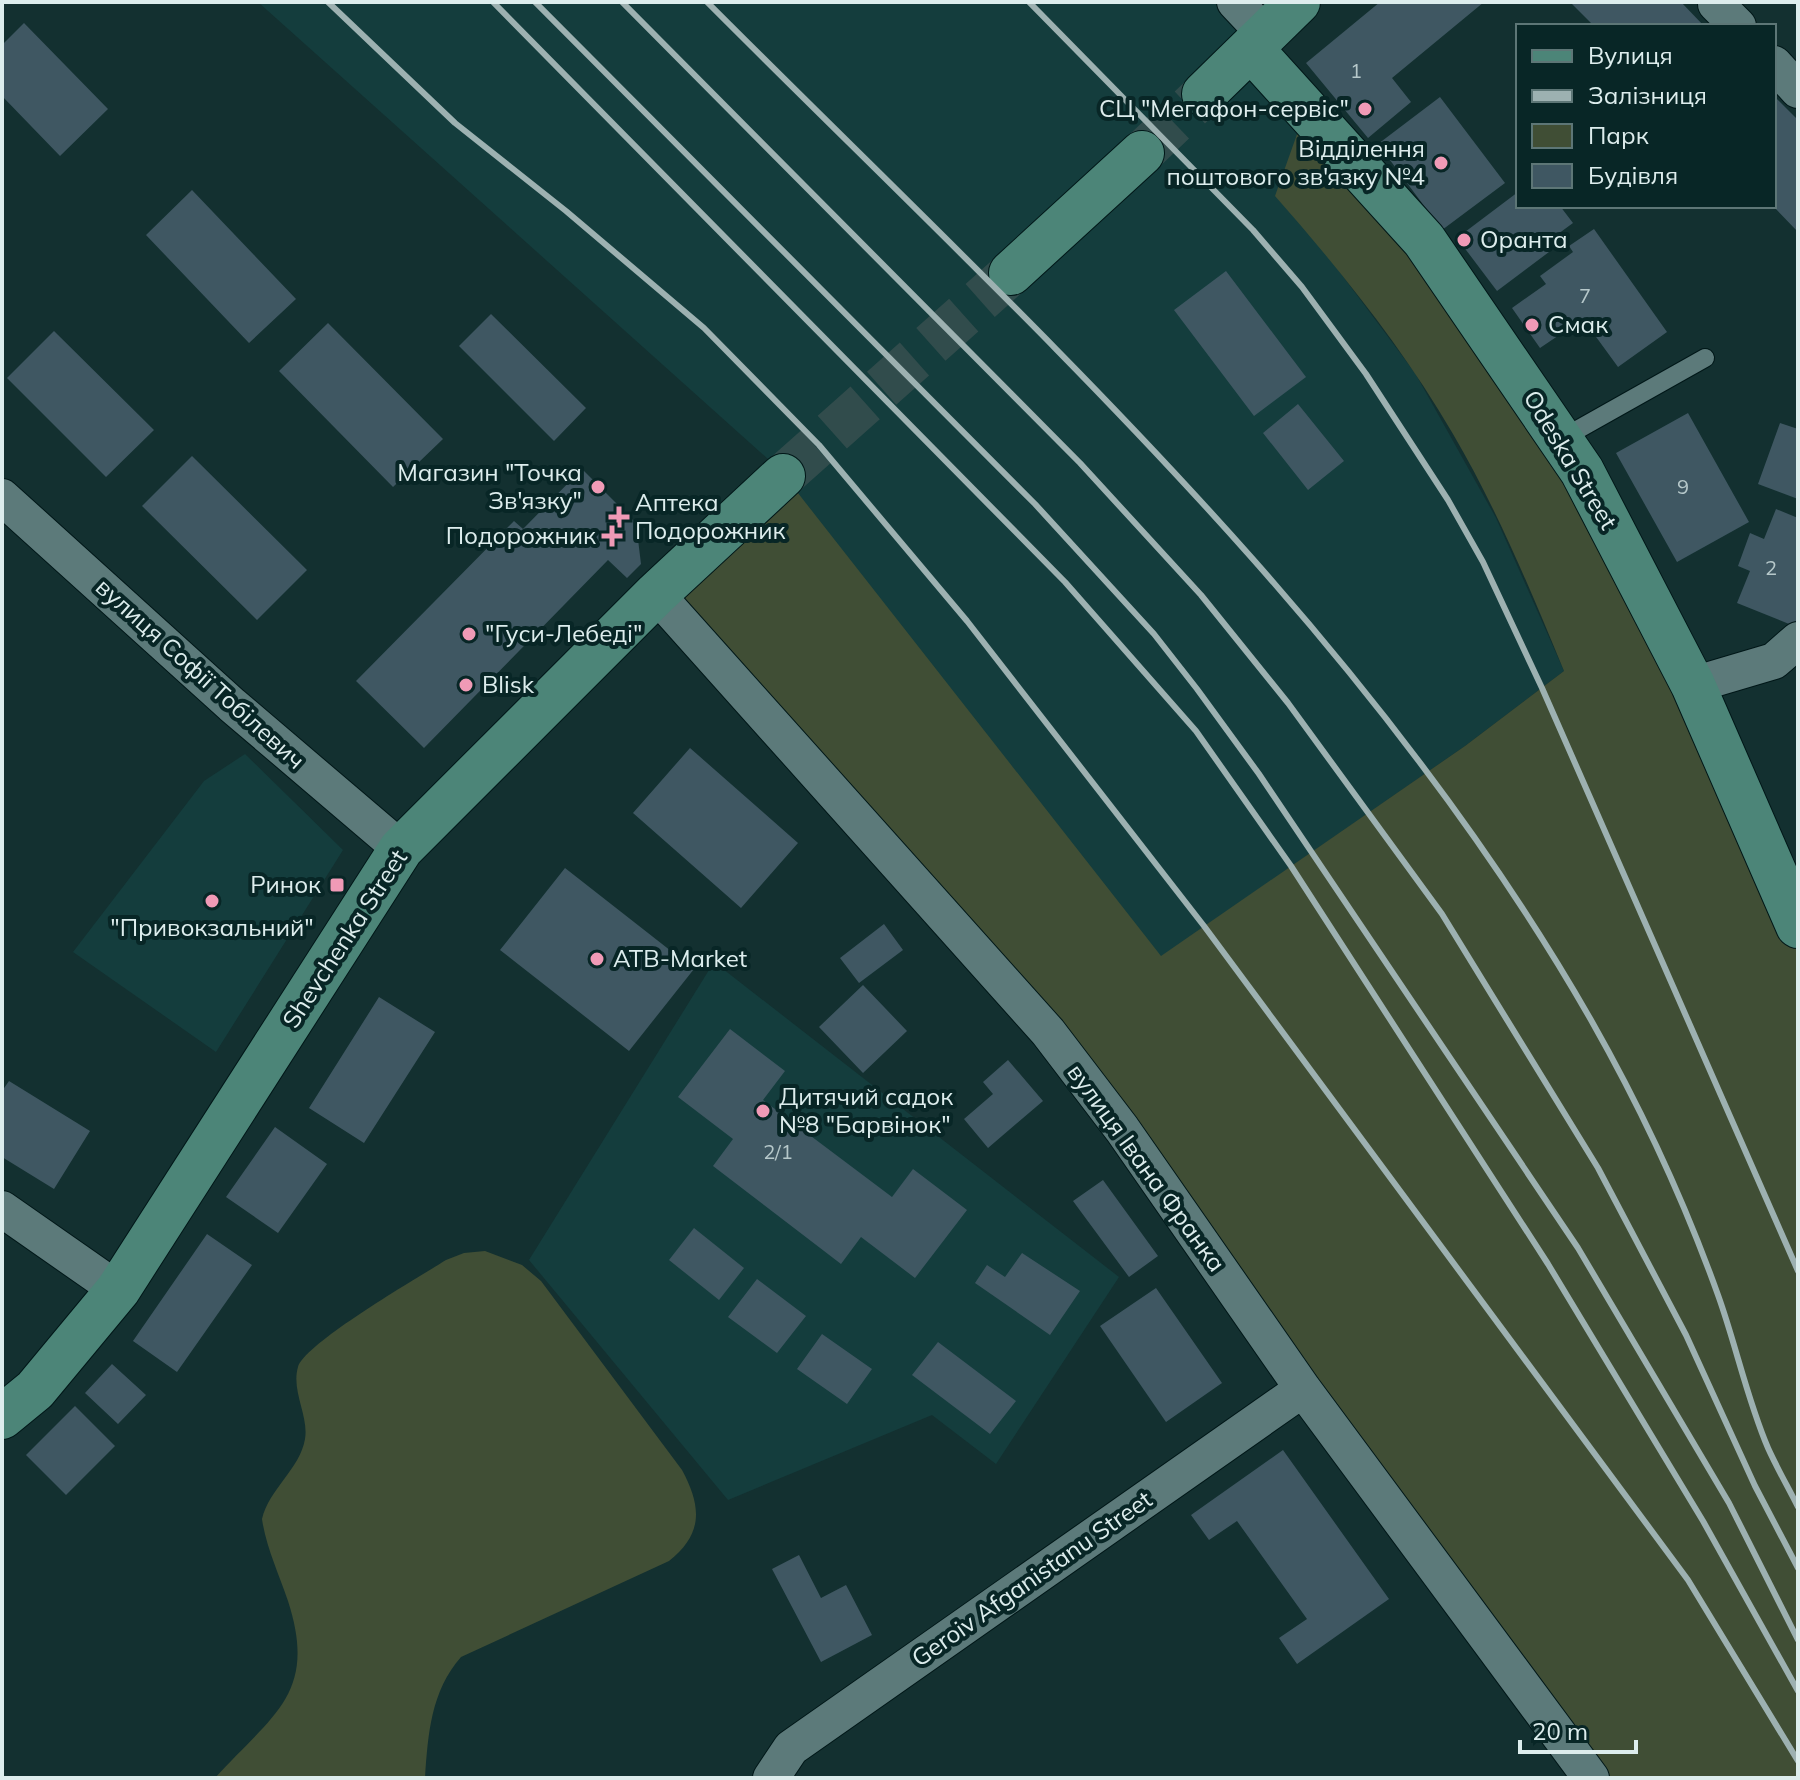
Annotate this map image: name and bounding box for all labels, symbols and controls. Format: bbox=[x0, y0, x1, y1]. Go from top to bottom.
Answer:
legend bbox=[1516, 24, 1776, 208]
text: Вулиця bbox=[1588, 40, 1673, 70]
house number: 1 bbox=[1350, 58, 1362, 83]
text: Залізниця bbox=[1588, 80, 1707, 110]
place label: СЦ "Мегафон-сервіс" bbox=[1099, 93, 1349, 123]
marker: СЦ "Мегафон-сервіс" bbox=[1356, 100, 1374, 118]
text: Парк bbox=[1588, 120, 1649, 150]
place label: Відділення поштового зв'язку №4 bbox=[1167, 133, 1425, 191]
marker: Відділення поштового зв'язку №4 bbox=[1432, 154, 1450, 172]
text: Будівля bbox=[1588, 160, 1678, 190]
place label: Оранта bbox=[1480, 224, 1568, 254]
marker: Оранта bbox=[1455, 231, 1473, 249]
house number: 7 bbox=[1579, 283, 1591, 308]
place label: Смак bbox=[1548, 309, 1608, 339]
marker: Смак bbox=[1523, 316, 1541, 334]
street label: Odeska Street bbox=[1518, 384, 1624, 535]
place label: Магазин "Точка Зв'язку" bbox=[397, 457, 582, 515]
house number: 9 bbox=[1677, 474, 1689, 499]
marker: Магазин "Точка Зв'язку" bbox=[589, 478, 607, 496]
place label: Аптека Подорожник bbox=[635, 487, 785, 545]
marker: Аптека Подорожник bbox=[610, 508, 628, 526]
place label: Подорожник bbox=[446, 520, 596, 550]
marker: Подорожник bbox=[603, 527, 621, 545]
house number: 2 bbox=[1765, 555, 1777, 580]
street label: вулиця Софії Тобілевич bbox=[90, 571, 311, 775]
place label: "Гуси-Лебеді" bbox=[485, 618, 642, 648]
marker: "Гуси-Лебеді" bbox=[460, 625, 478, 643]
place label: Blisk bbox=[482, 669, 535, 699]
marker: Blisk bbox=[457, 676, 475, 694]
street label: Shevchenka Street bbox=[275, 844, 413, 1033]
place label: Ринок bbox=[250, 869, 321, 899]
marker: Ринок bbox=[328, 876, 346, 894]
marker: "Привокзальний" bbox=[203, 892, 221, 910]
place label: "Привокзальний" bbox=[110, 912, 314, 942]
place label: ATB-Market bbox=[613, 943, 747, 973]
marker: ATB-Market bbox=[588, 950, 606, 968]
street label: вулиця Івана Франка bbox=[1061, 1058, 1232, 1277]
place label: Дитячий садок №8 "Барвінок" bbox=[779, 1081, 953, 1139]
marker: Дитячий садок №8 "Барвінок" bbox=[754, 1102, 772, 1120]
house number: 2/1 bbox=[763, 1139, 793, 1164]
street label: Geroiv Afganistanu Street bbox=[905, 1484, 1157, 1673]
scale bar bbox=[1520, 1704, 1636, 1754]
text: 20 m bbox=[1532, 1716, 1588, 1746]

